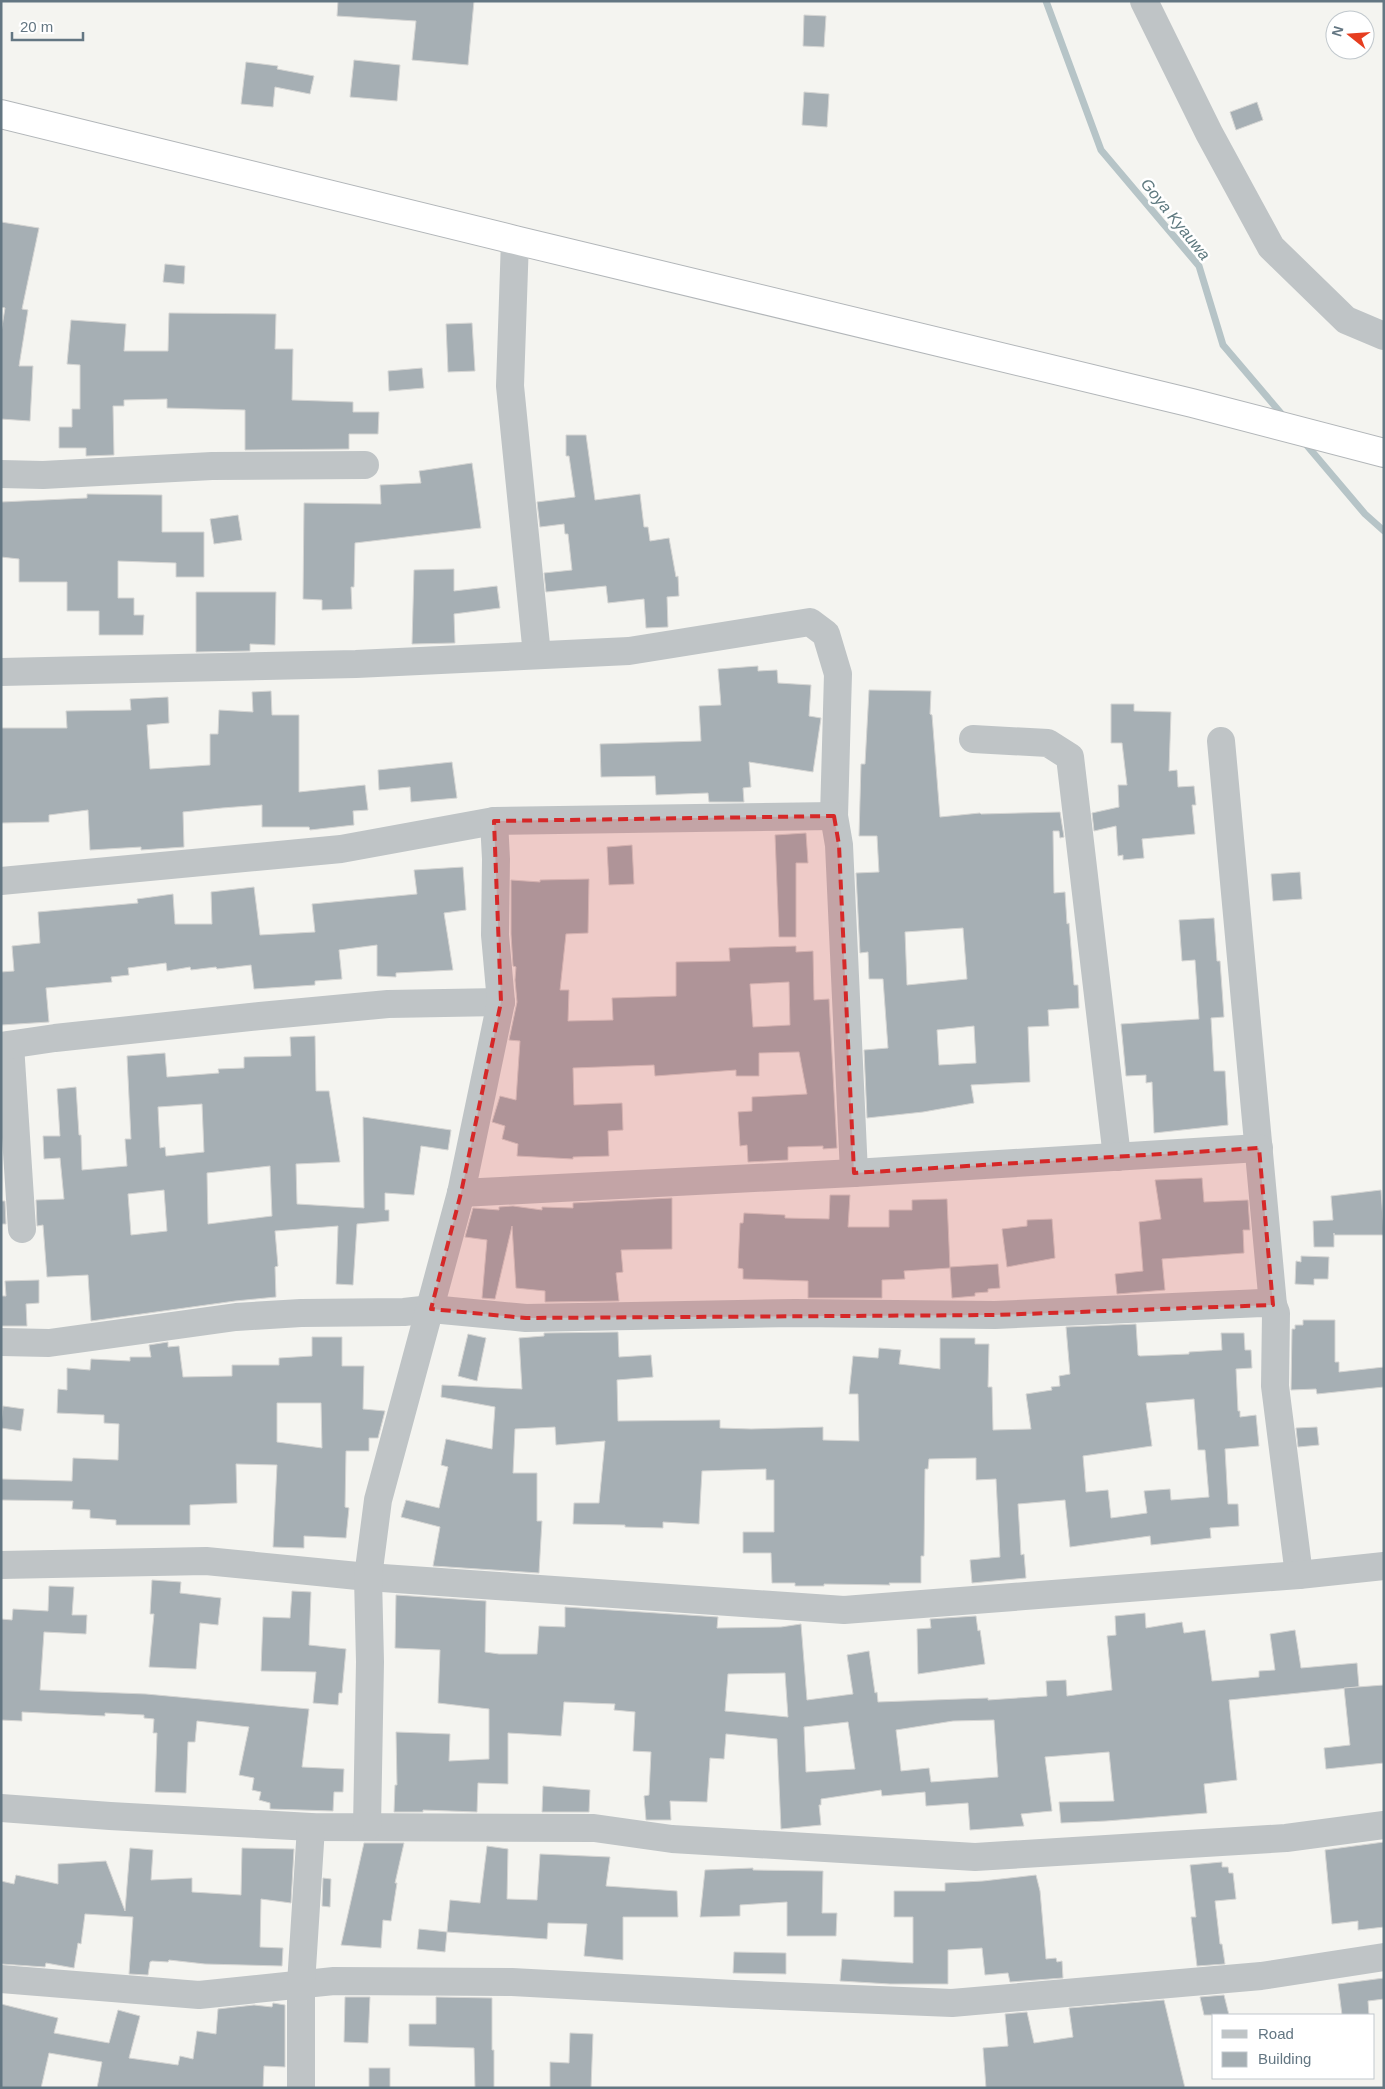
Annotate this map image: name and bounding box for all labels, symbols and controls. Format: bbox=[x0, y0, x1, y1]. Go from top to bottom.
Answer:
scale bar bbox=[12, 10, 84, 42]
north arrow bbox=[1325, 10, 1375, 60]
text: 20 m bbox=[20, 18, 53, 35]
text: N bbox=[1328, 24, 1347, 38]
water label: Goya Kyauwa bbox=[1138, 175, 1214, 263]
legend bbox=[1212, 2014, 1375, 2079]
text: Road bbox=[1258, 2025, 1294, 2042]
text: Building bbox=[1258, 2050, 1311, 2067]

